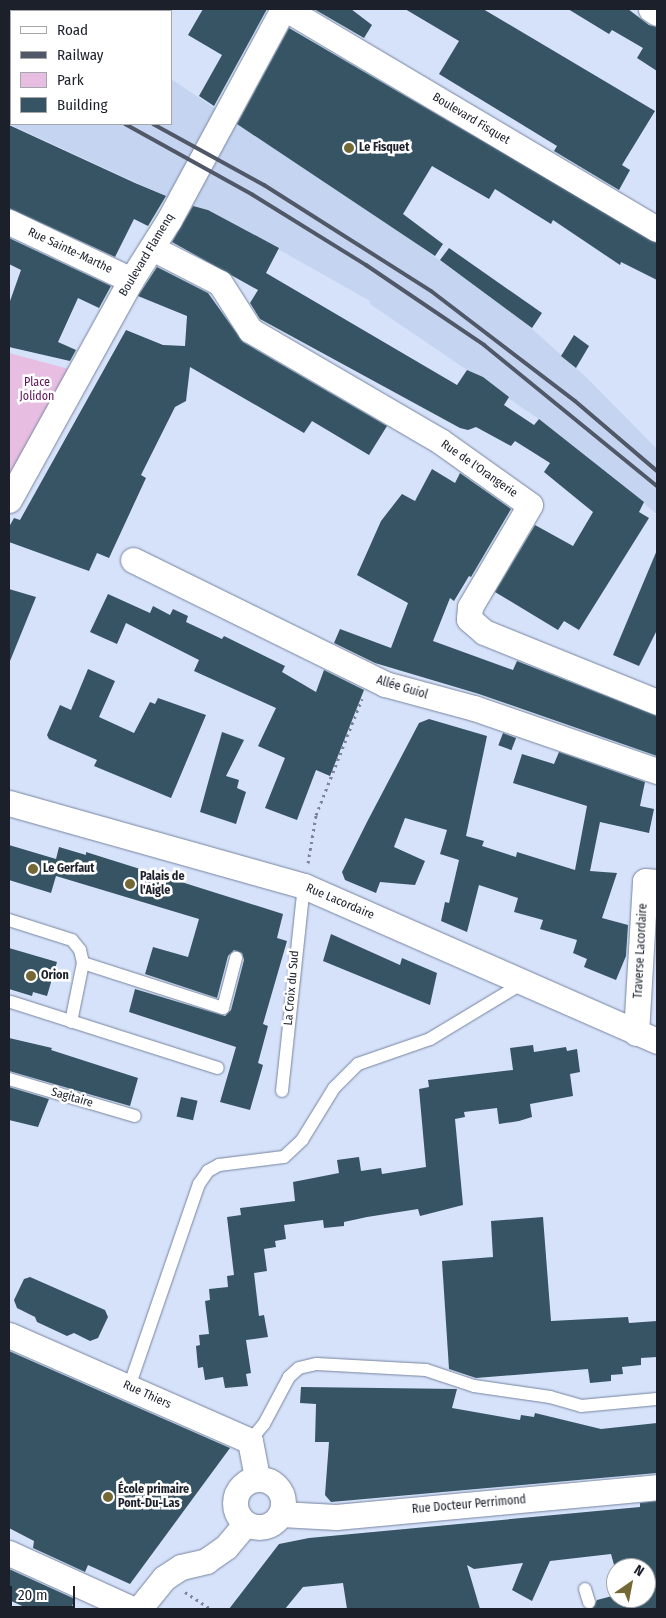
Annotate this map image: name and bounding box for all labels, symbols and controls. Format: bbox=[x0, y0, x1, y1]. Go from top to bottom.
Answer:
legend bbox=[10, 10, 172, 125]
text: Road bbox=[57, 21, 88, 39]
text: Railway bbox=[57, 46, 104, 64]
text: Park bbox=[57, 71, 84, 89]
street label: Boulevard Fisquet bbox=[430, 90, 512, 148]
text: Building bbox=[57, 96, 108, 114]
place label: Le Fisquet bbox=[359, 141, 409, 155]
marker: Le Fisquet bbox=[343, 142, 355, 154]
street label: Boulevard Flamenq bbox=[117, 211, 177, 299]
street label: Rue Sainte-Marthe bbox=[25, 225, 115, 277]
park label: Place Jolidon bbox=[20, 376, 54, 404]
street label: Rue de l'Orangerie bbox=[438, 437, 520, 501]
street label: Allée Guiol bbox=[375, 673, 429, 703]
place label: Le Gerfaut bbox=[43, 862, 95, 876]
marker: Le Gerfaut bbox=[27, 863, 39, 875]
place label: Palais de l'Aigle bbox=[140, 870, 184, 898]
marker: Palais de l'Aigle bbox=[124, 878, 136, 890]
street label: Rue Lacordaire bbox=[304, 881, 376, 923]
street label: Traverse Lacordaire bbox=[631, 903, 651, 999]
street label: La Croix du Sud bbox=[282, 950, 302, 1026]
place label: Orion bbox=[41, 969, 69, 983]
marker: Orion bbox=[25, 970, 37, 982]
street label: Sagitaire bbox=[49, 1085, 95, 1111]
street label: Rue Thiers bbox=[121, 1378, 173, 1412]
place label: École primaire Pont-Du-Las bbox=[118, 1483, 189, 1511]
marker: École primaire Pont-Du-Las bbox=[102, 1491, 114, 1503]
street label: Rue Docteur Perrimond bbox=[411, 1493, 527, 1517]
north arrow bbox=[606, 1558, 656, 1608]
text: N bbox=[631, 1561, 647, 1580]
scale bar bbox=[12, 1576, 78, 1608]
text: 20 m bbox=[18, 1586, 48, 1604]

